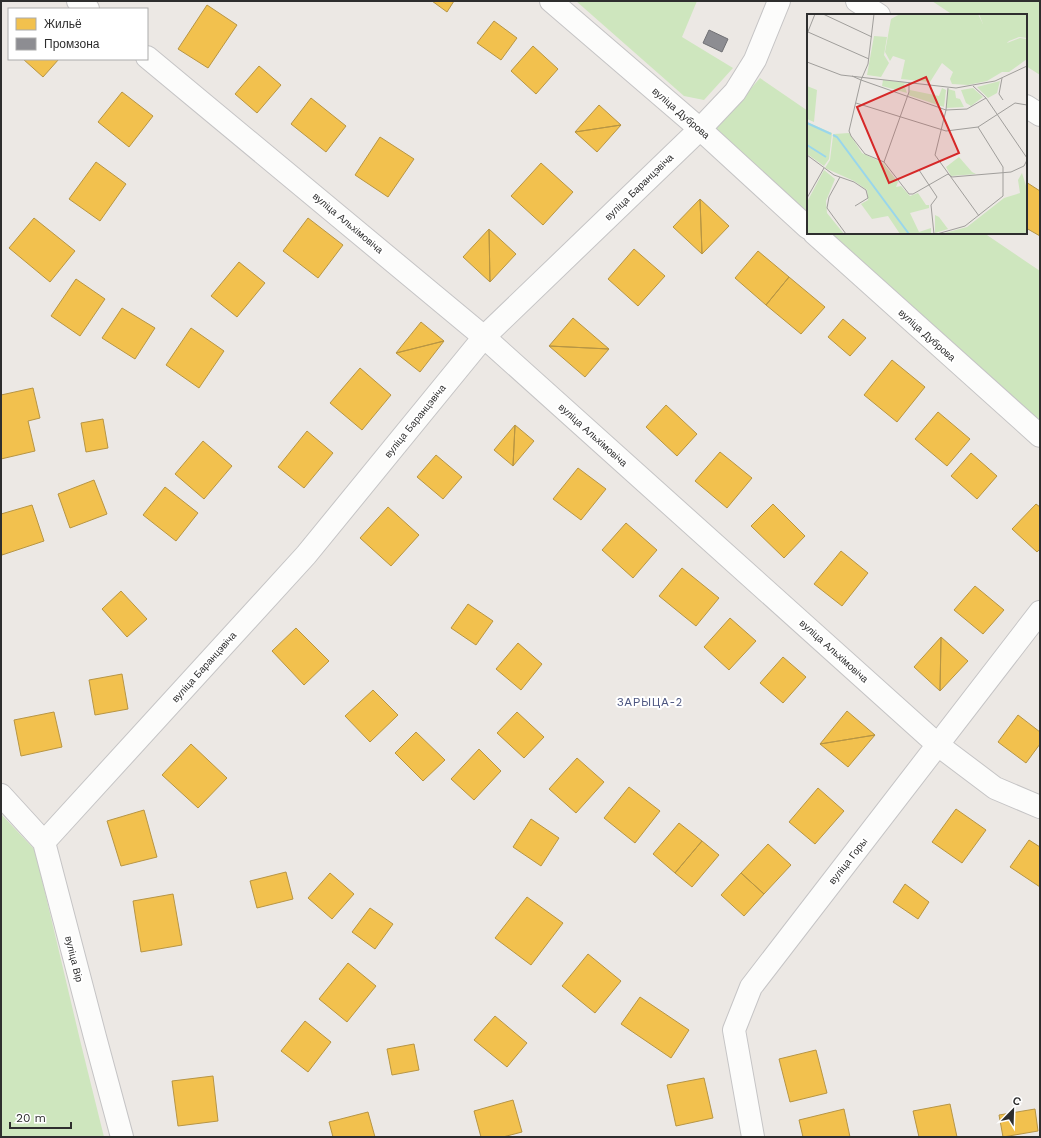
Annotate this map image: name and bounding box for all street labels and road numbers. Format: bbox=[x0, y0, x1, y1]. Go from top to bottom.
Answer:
street label: вуліца Дуброва bbox=[650, 85, 712, 141]
street label: вуліца Баранцэвіча bbox=[603, 151, 676, 222]
street label: вуліца Альхімовіча bbox=[311, 190, 386, 256]
street label: вуліца Дуброва bbox=[896, 307, 958, 364]
street label: вуліца Баранцэвіча bbox=[382, 382, 448, 460]
street label: вуліца Альхімовіча bbox=[557, 401, 630, 469]
street label: вуліца Альхімовіча bbox=[798, 617, 871, 685]
street label: вуліца Баранцэвіча bbox=[170, 629, 239, 704]
street label: вуліца Горы bbox=[827, 836, 869, 886]
street label: вуліца Вір bbox=[63, 935, 85, 984]

